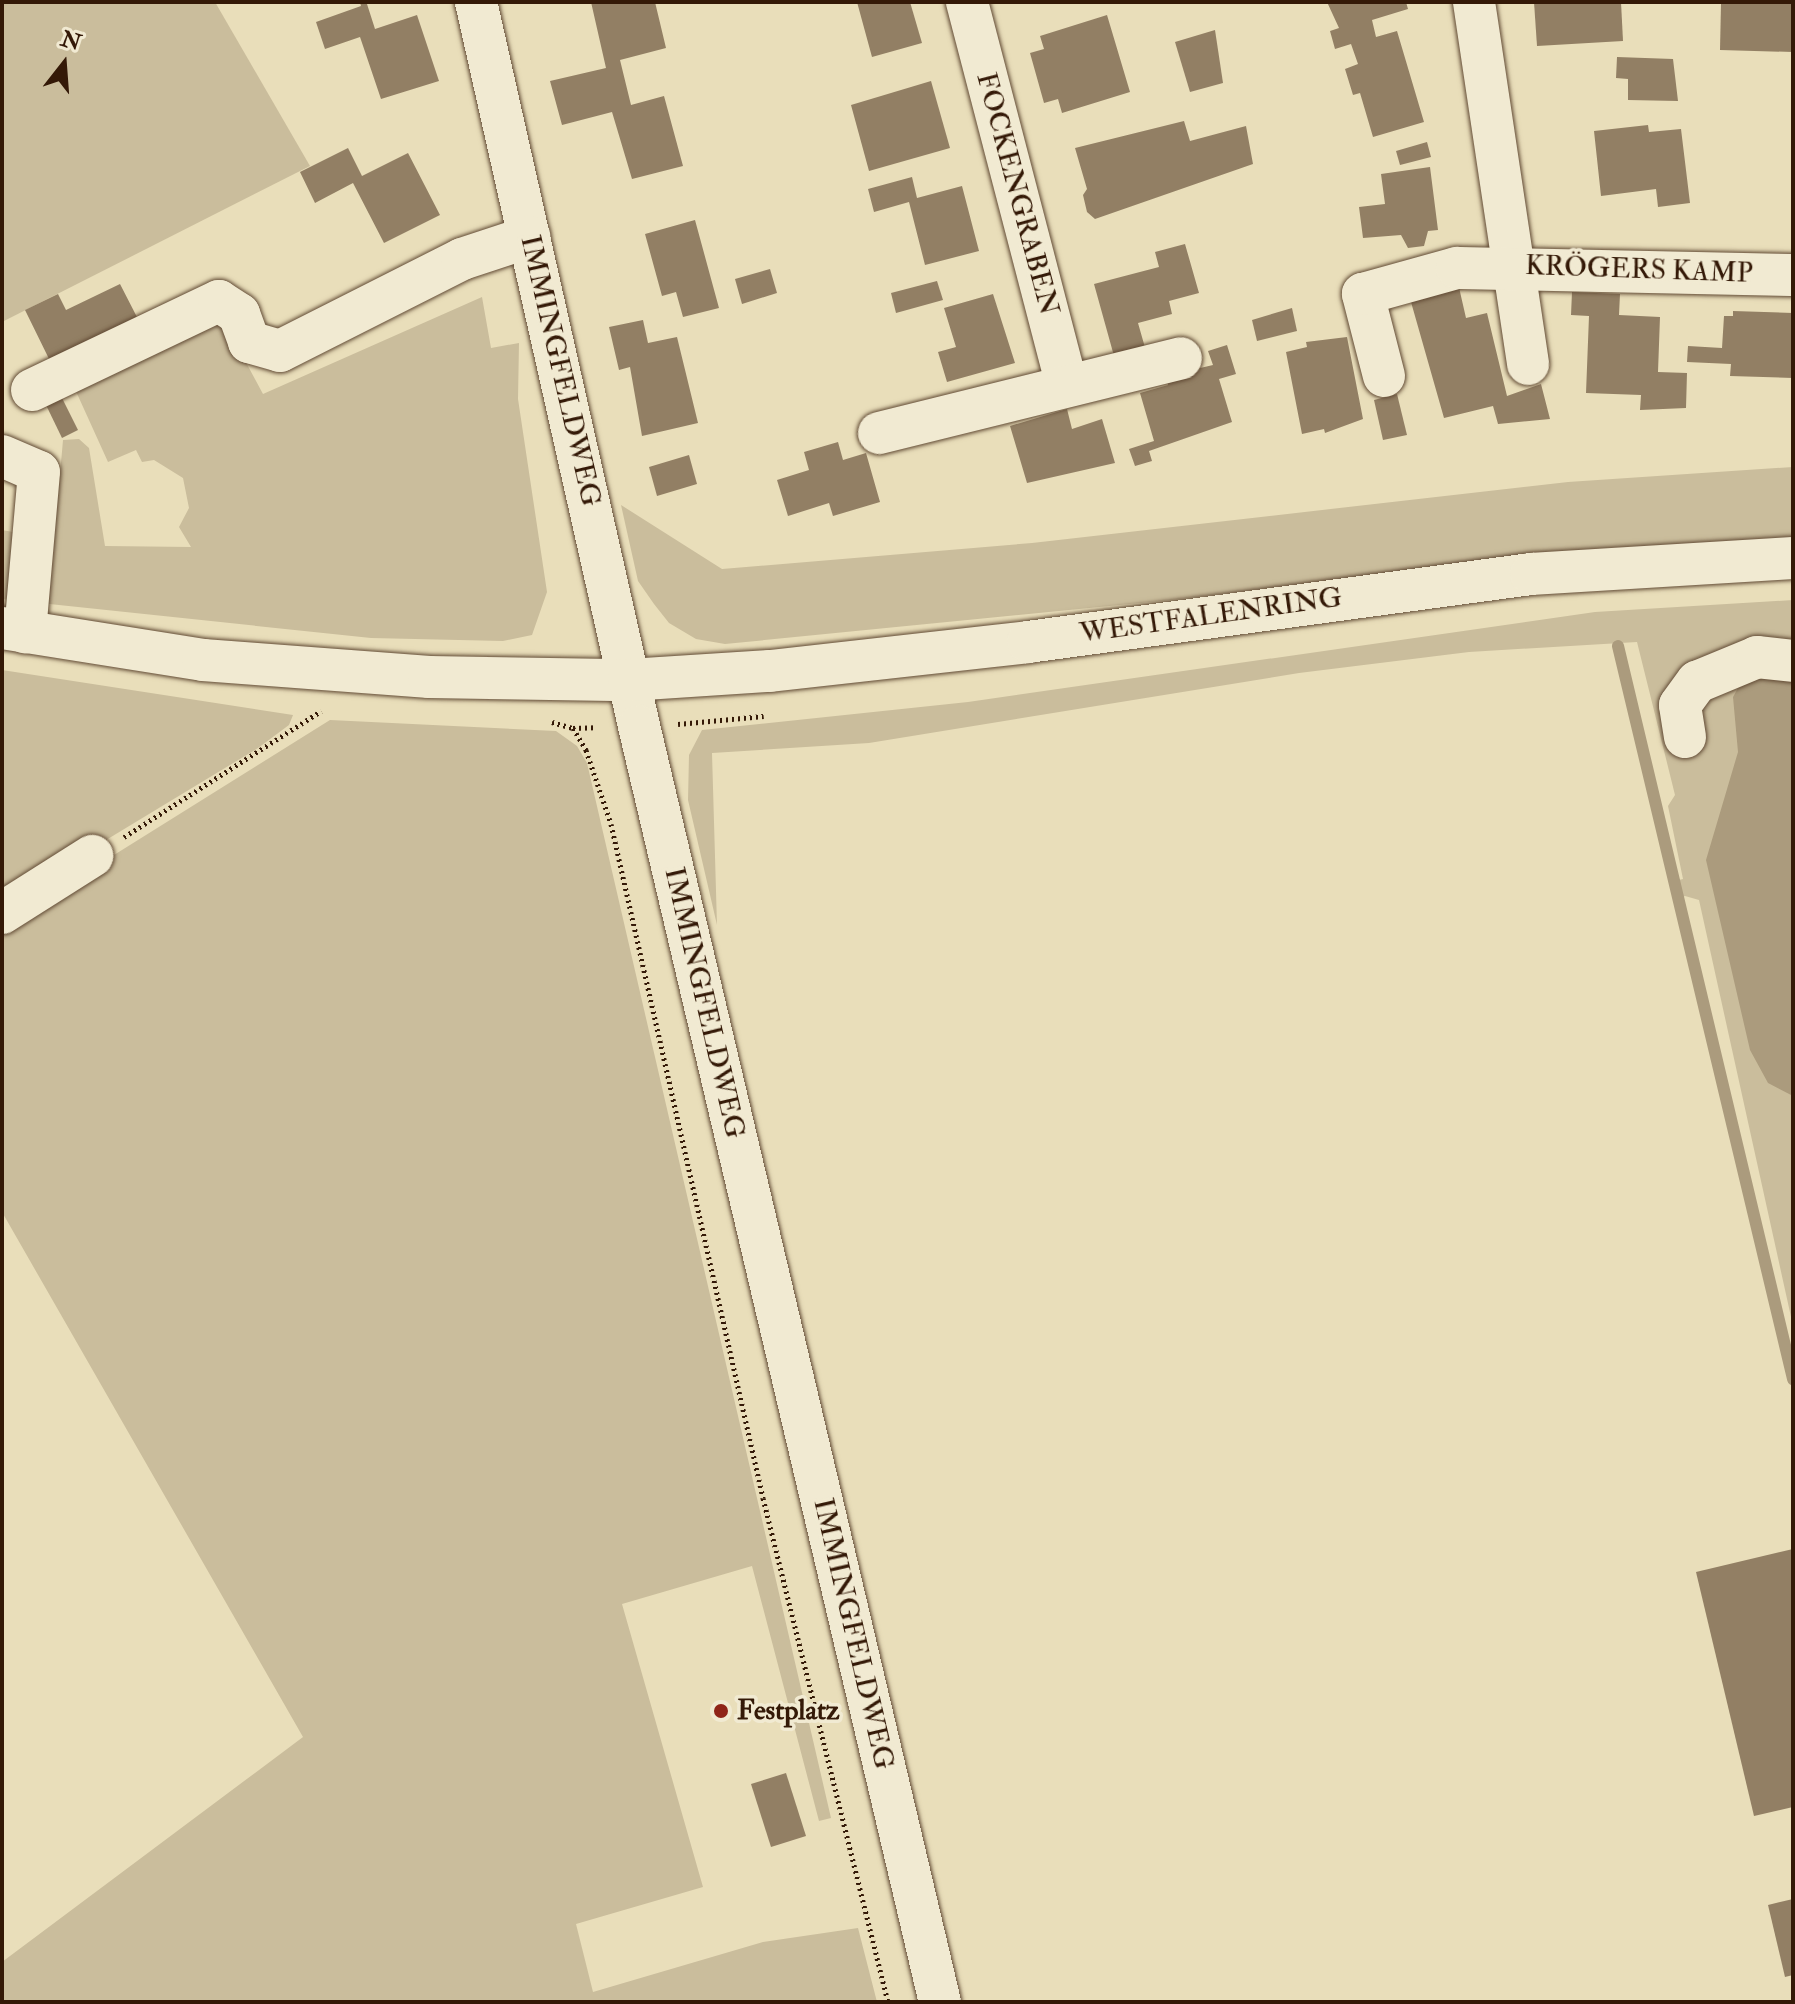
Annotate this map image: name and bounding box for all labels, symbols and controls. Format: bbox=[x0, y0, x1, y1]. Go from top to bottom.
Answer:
north arrow bbox=[24, 24, 104, 104]
text: N bbox=[57, 25, 85, 57]
street label: FOCKENGRABEN bbox=[968, 69, 1066, 319]
street label: IMMINGFELDWEG bbox=[512, 232, 608, 510]
street label: KRÖGERS KAMP bbox=[1525, 249, 1753, 291]
street label: WESTFALENRING bbox=[1078, 581, 1344, 651]
street label: IMMINGFELDWEG bbox=[656, 864, 752, 1142]
street label: IMMINGFELDWEG bbox=[805, 1495, 901, 1773]
place label: Festplatz bbox=[737, 1694, 840, 1728]
marker: Festplatz bbox=[712, 1702, 730, 1720]

